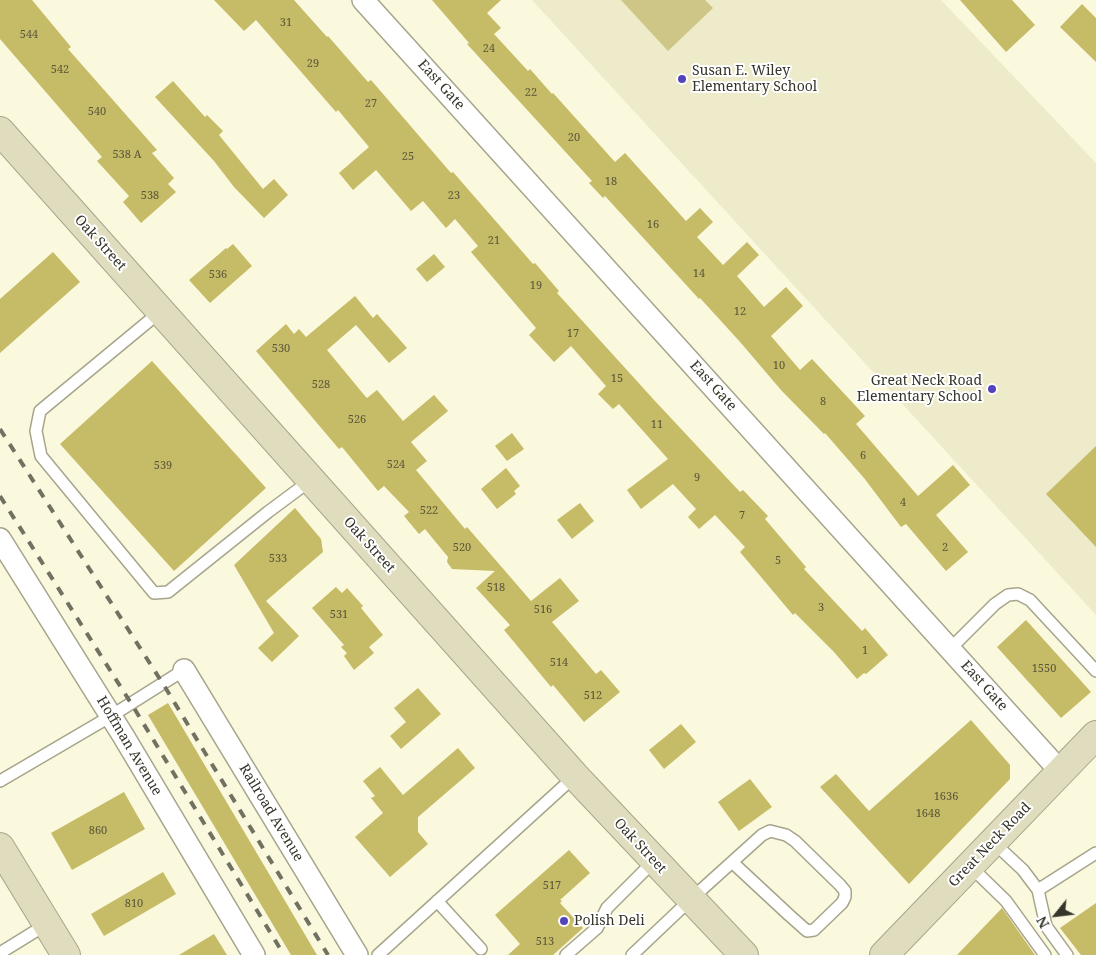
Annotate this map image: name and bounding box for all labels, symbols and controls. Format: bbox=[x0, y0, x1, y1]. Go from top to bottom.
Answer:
house number: 31 bbox=[280, 16, 292, 30]
house number: 544 bbox=[20, 28, 38, 42]
house number: 24 bbox=[483, 42, 495, 56]
street label: East Gate bbox=[414, 56, 468, 114]
house number: 29 bbox=[307, 57, 319, 71]
house number: 542 bbox=[51, 63, 69, 77]
place label: Susan E. Wiley Elementary School bbox=[692, 63, 817, 95]
marker: Susan E. Wiley Elementary School bbox=[676, 73, 688, 85]
house number: 22 bbox=[525, 86, 537, 100]
house number: 27 bbox=[365, 97, 377, 111]
house number: 540 bbox=[88, 105, 106, 119]
house number: 20 bbox=[568, 131, 580, 145]
house number: 538 A bbox=[112, 148, 142, 162]
house number: 25 bbox=[402, 150, 414, 164]
house number: 18 bbox=[605, 175, 617, 189]
house number: 538 bbox=[141, 189, 159, 203]
house number: 23 bbox=[448, 189, 460, 203]
street label: Oak Street bbox=[71, 212, 129, 274]
house number: 16 bbox=[647, 218, 659, 232]
house number: 21 bbox=[488, 234, 500, 248]
house number: 14 bbox=[693, 267, 705, 281]
house number: 536 bbox=[209, 268, 227, 282]
house number: 19 bbox=[530, 279, 542, 293]
house number: 12 bbox=[734, 305, 746, 319]
house number: 17 bbox=[567, 327, 579, 341]
house number: 530 bbox=[272, 342, 290, 356]
street label: East Gate bbox=[686, 357, 740, 415]
house number: 10 bbox=[773, 359, 785, 373]
house number: 15 bbox=[611, 372, 623, 386]
place label: Great Neck Road Elementary School bbox=[857, 373, 982, 406]
house number: 528 bbox=[312, 378, 330, 392]
marker: Great Neck Road Elementary School bbox=[986, 383, 998, 395]
house number: 8 bbox=[820, 395, 826, 409]
house number: 526 bbox=[348, 413, 366, 427]
house number: 11 bbox=[651, 418, 663, 432]
house number: 6 bbox=[860, 449, 866, 463]
house number: 524 bbox=[387, 458, 405, 472]
house number: 539 bbox=[154, 459, 172, 473]
house number: 9 bbox=[694, 471, 700, 485]
house number: 4 bbox=[900, 496, 906, 510]
house number: 522 bbox=[420, 504, 438, 518]
house number: 7 bbox=[739, 509, 745, 523]
street label: Oak Street bbox=[340, 514, 398, 576]
house number: 520 bbox=[453, 541, 471, 555]
house number: 2 bbox=[942, 541, 948, 555]
house number: 533 bbox=[269, 552, 287, 566]
house number: 5 bbox=[775, 554, 781, 568]
house number: 518 bbox=[487, 581, 505, 595]
house number: 3 bbox=[818, 601, 824, 615]
house number: 516 bbox=[534, 603, 552, 617]
house number: 531 bbox=[330, 608, 348, 622]
house number: 1 bbox=[862, 644, 868, 658]
house number: 514 bbox=[550, 656, 568, 670]
street label: East Gate bbox=[957, 657, 1011, 715]
house number: 1550 bbox=[1032, 662, 1056, 676]
house number: 512 bbox=[584, 689, 602, 703]
street label: Hoffman Avenue bbox=[93, 693, 165, 799]
street label: Railroad Avenue bbox=[235, 761, 307, 865]
house number: 1636 bbox=[934, 790, 958, 804]
street label: Great Neck Road bbox=[945, 799, 1035, 891]
house number: 1648 bbox=[916, 807, 940, 821]
street label: Oak Street bbox=[610, 815, 670, 877]
house number: 860 bbox=[89, 824, 107, 838]
house number: 517 bbox=[543, 879, 561, 893]
north arrow bbox=[1031, 890, 1081, 940]
house number: 810 bbox=[125, 897, 143, 911]
place label: Polish Deli bbox=[574, 913, 645, 929]
text: N bbox=[1031, 913, 1053, 932]
marker: Polish Deli bbox=[558, 915, 570, 927]
house number: 513 bbox=[536, 935, 554, 949]

